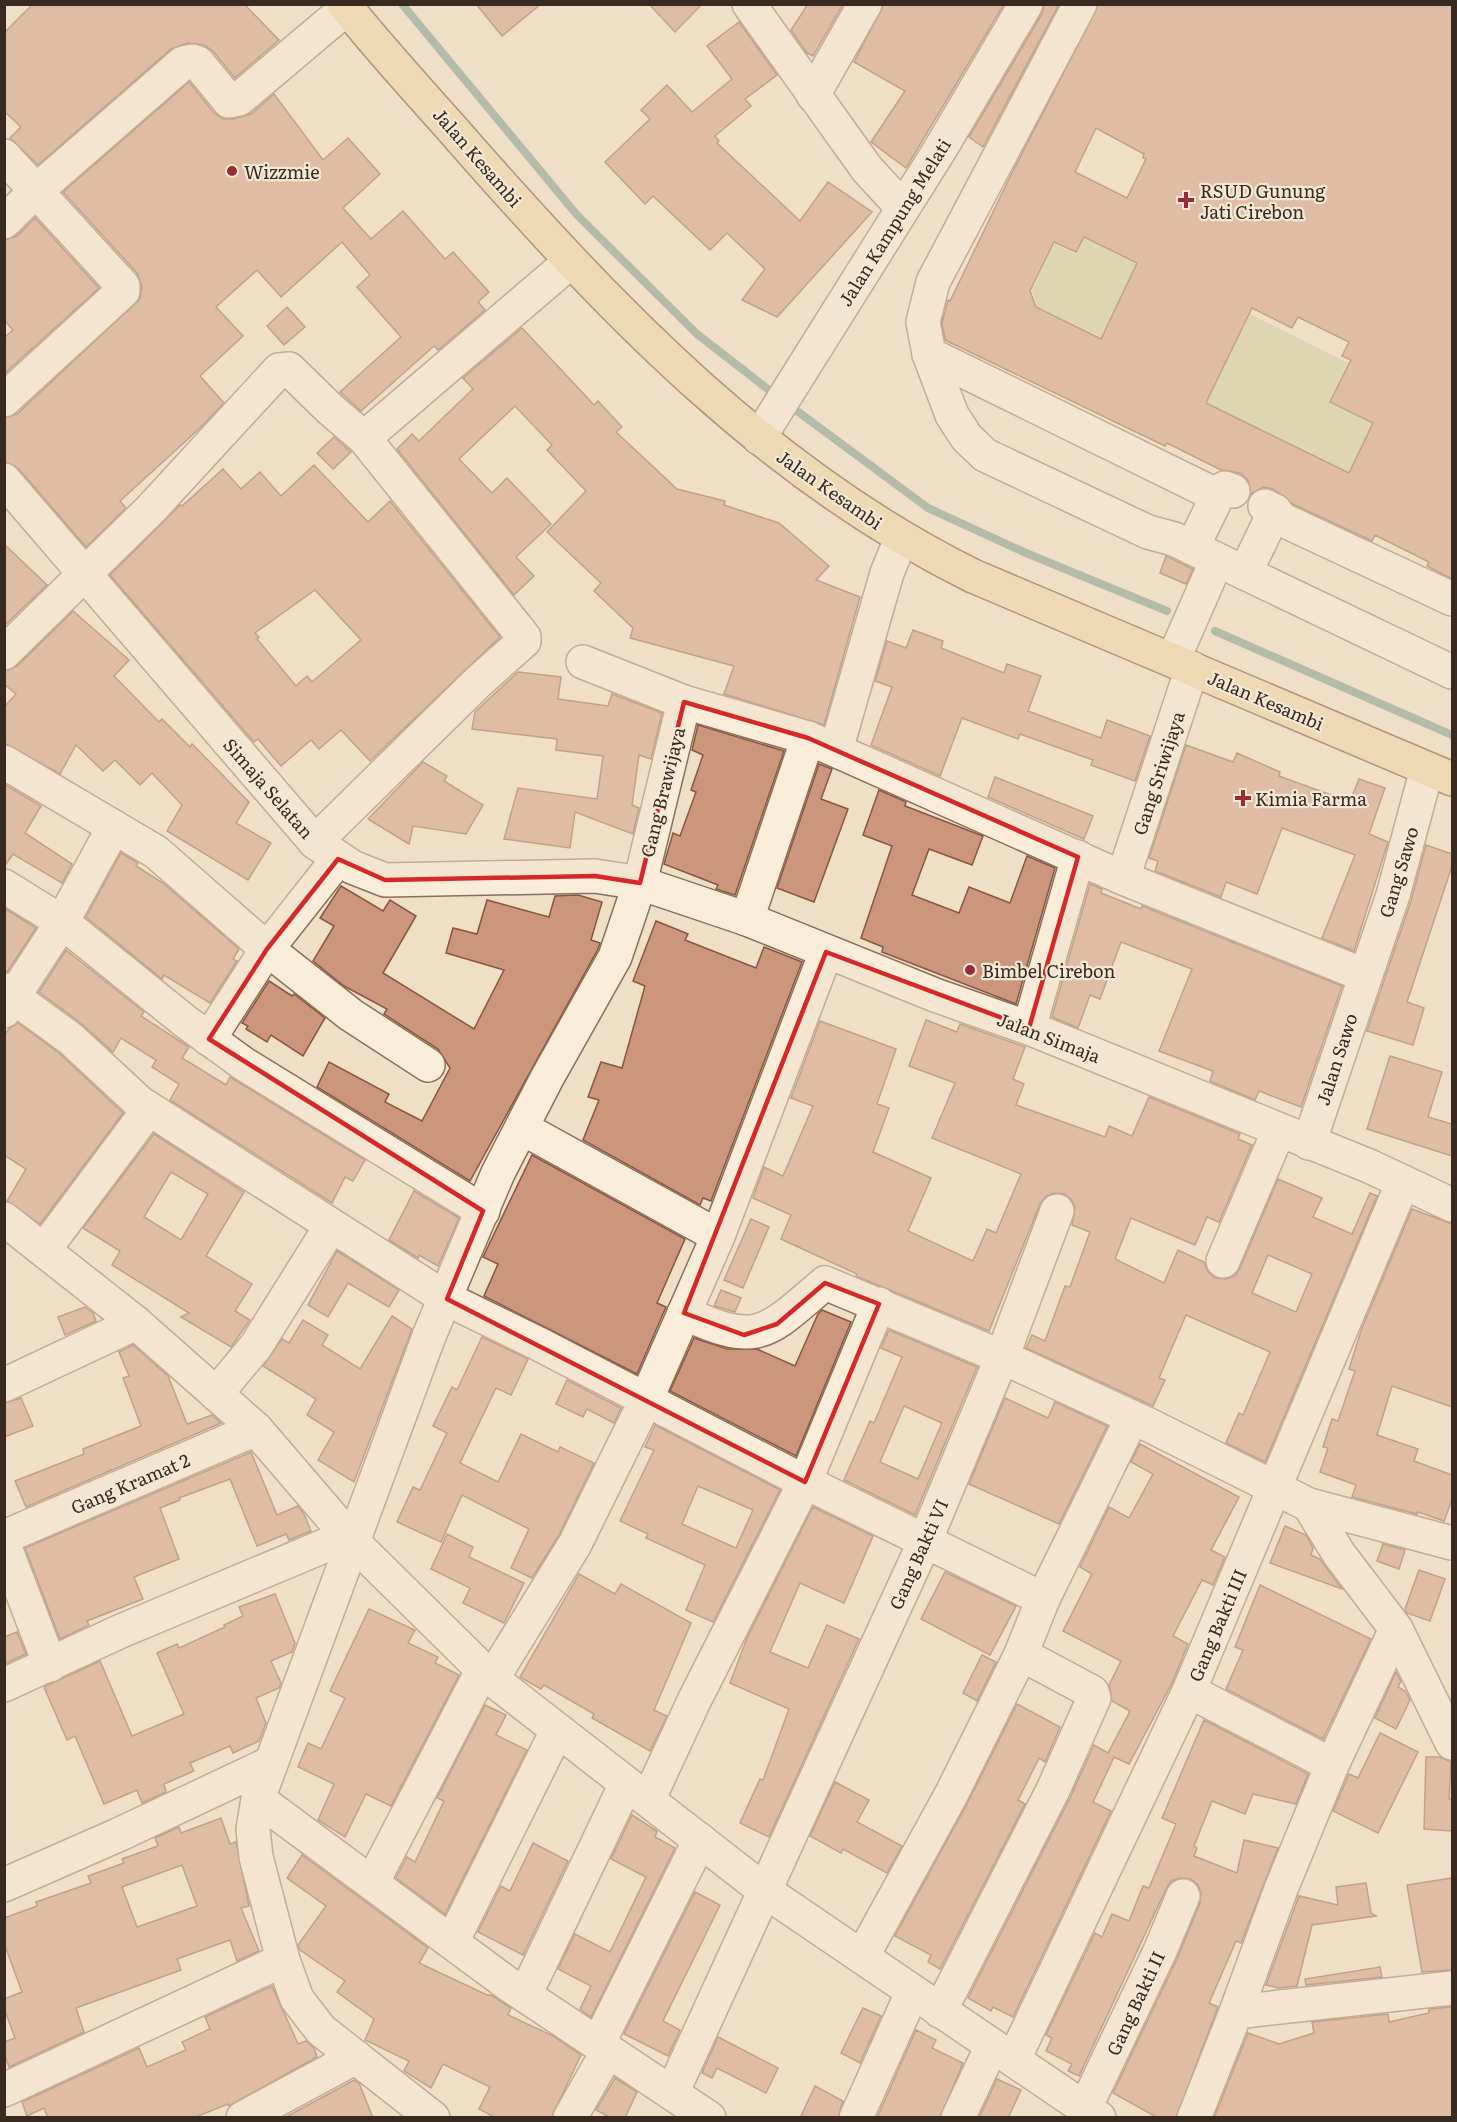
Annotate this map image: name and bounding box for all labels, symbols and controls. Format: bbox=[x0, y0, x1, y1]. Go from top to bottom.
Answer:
street label: Jalan Kesambi bbox=[427, 101, 529, 213]
street label: Jalan Kampung Melati bbox=[831, 133, 957, 311]
place label: Wizzmie bbox=[244, 158, 320, 185]
marker: Wizzmie bbox=[225, 164, 239, 178]
place label: RSUD Gunung Jati Cirebon bbox=[1200, 177, 1326, 225]
marker: RSUD Gunung Jati Cirebon bbox=[1177, 191, 1195, 209]
street label: Jalan Kesambi bbox=[772, 442, 888, 536]
street label: Jalan Kesambi bbox=[1204, 663, 1328, 737]
street label: Gang Sriwijaya bbox=[1125, 707, 1191, 838]
street label: Gang Brawijaya bbox=[633, 724, 691, 860]
street label: Simaja Selatan bbox=[218, 732, 321, 844]
place label: Kimia Farma bbox=[1255, 785, 1367, 812]
marker: Kimia Farma bbox=[1236, 791, 1250, 805]
street label: Gang Sawo bbox=[1371, 823, 1425, 921]
place label: Bimbel Cirebon bbox=[982, 957, 1115, 984]
marker: Bimbel Cirebon bbox=[963, 963, 977, 977]
street label: Jalan Simaja bbox=[993, 1005, 1105, 1069]
street label: Jalan Sawo bbox=[1308, 1009, 1364, 1109]
street label: Gang Kramat 2 bbox=[66, 1446, 194, 1520]
street label: Gang Bakti VI bbox=[882, 1494, 954, 1614]
street label: Gang Bakti III bbox=[1181, 1564, 1253, 1686]
street label: Gang Bakti II bbox=[1099, 1946, 1171, 2060]

